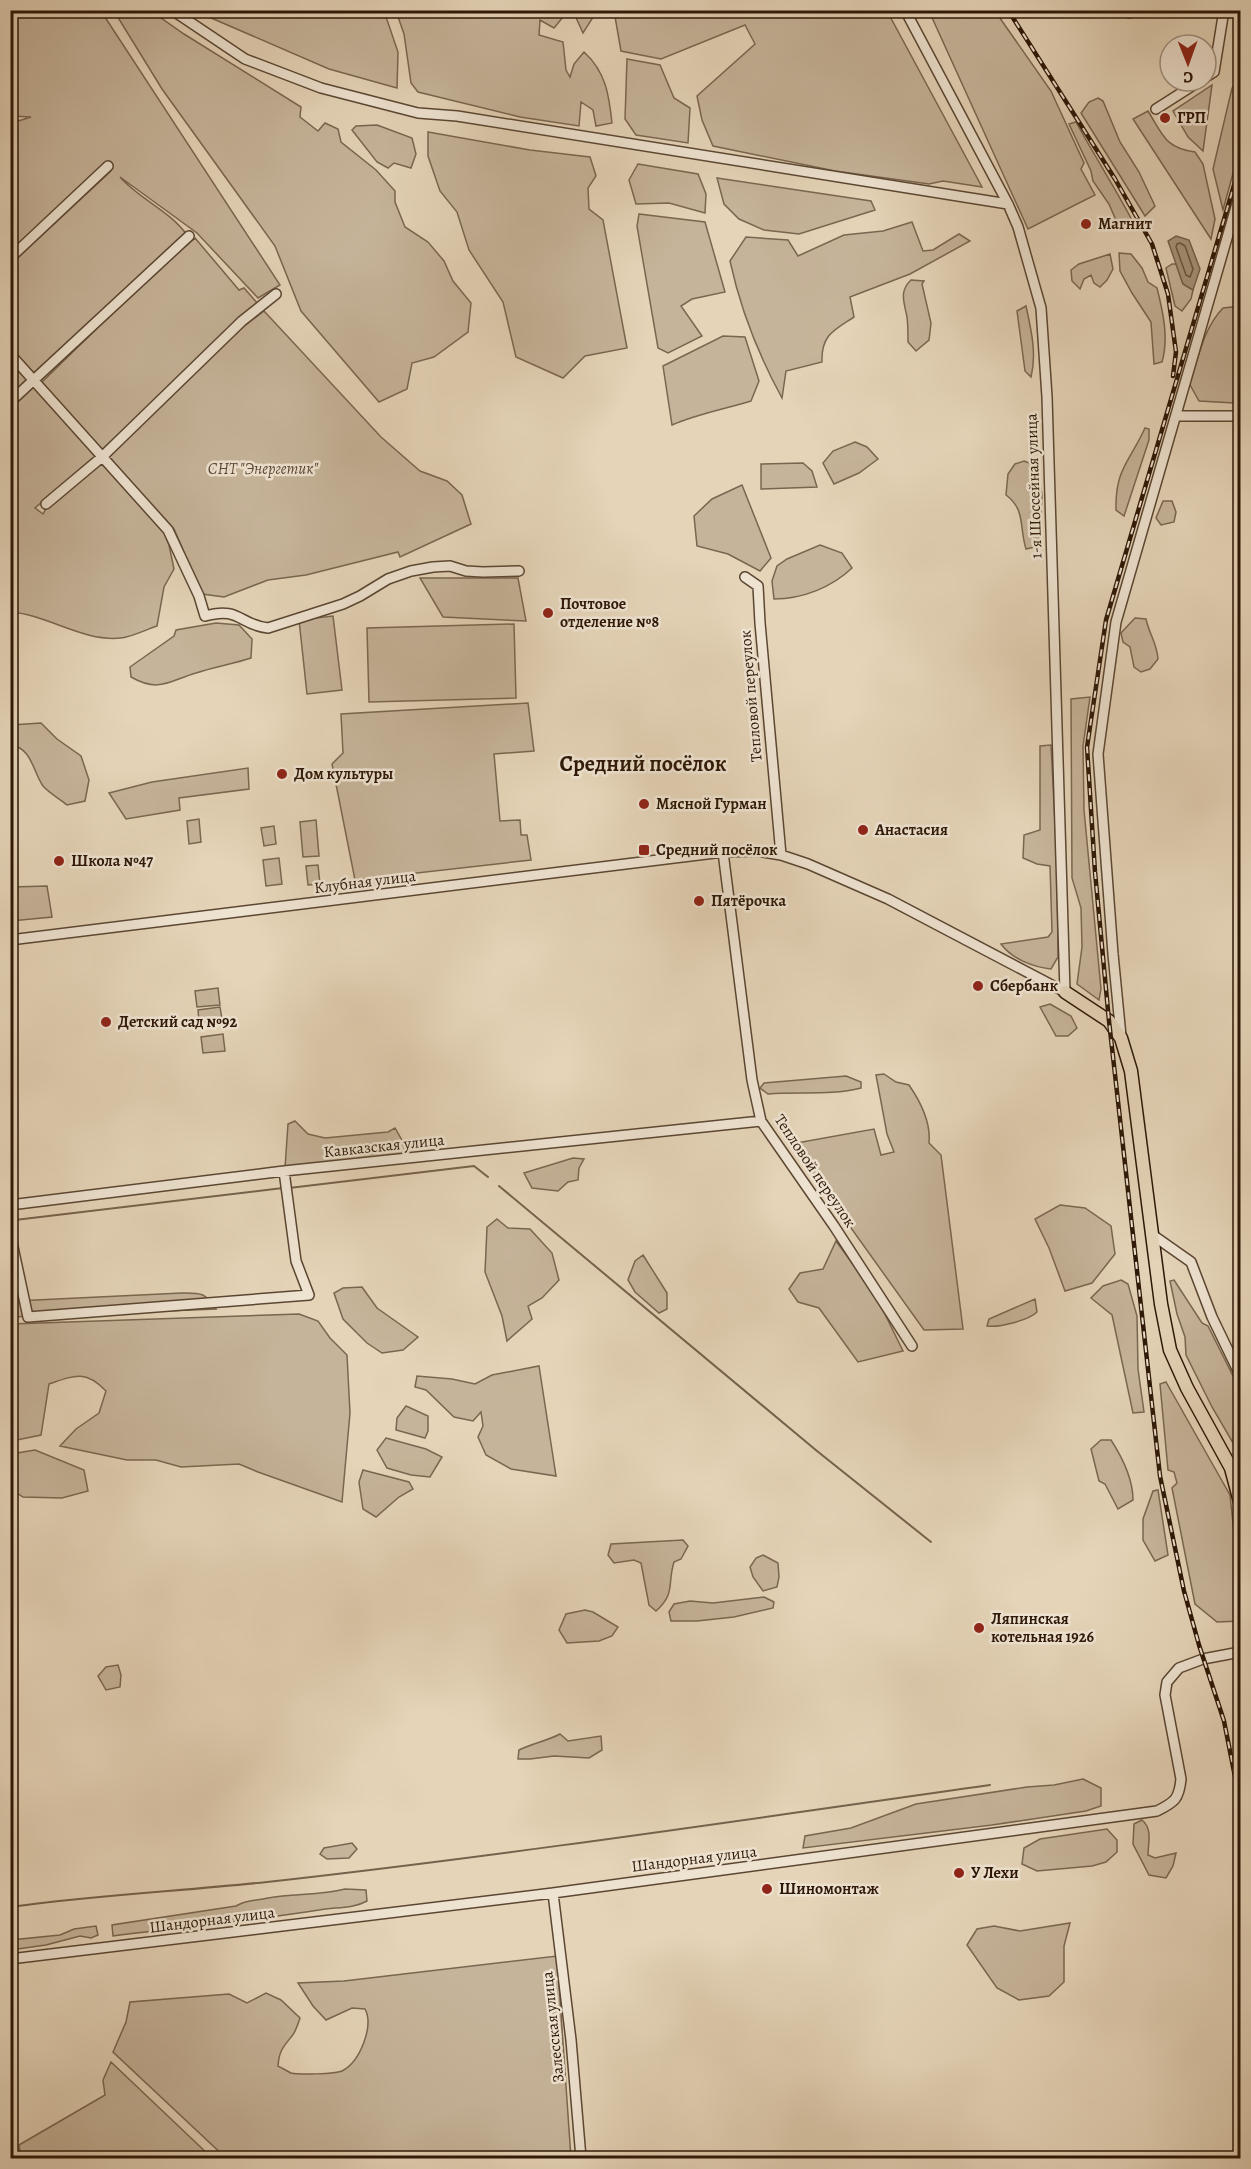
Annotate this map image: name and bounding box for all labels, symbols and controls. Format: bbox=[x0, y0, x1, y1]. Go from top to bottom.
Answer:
north arrow bbox=[1158, 33, 1218, 93]
text: С bbox=[1183, 66, 1193, 88]
place label: ГРП bbox=[1177, 107, 1207, 129]
marker: ГРП bbox=[1158, 111, 1172, 125]
place label: Магнит bbox=[1098, 213, 1153, 235]
marker: Магнит bbox=[1079, 217, 1093, 231]
street label: 1-я Шоссейная улица bbox=[1020, 412, 1048, 559]
park label: СНТ "Энергетик" bbox=[208, 458, 318, 480]
place label: Почтовое отделение №8 bbox=[560, 593, 659, 633]
marker: Почтовое отделение №8 bbox=[541, 606, 555, 620]
street label: Тепловой переулок bbox=[734, 629, 768, 763]
district label: Средний посёлок bbox=[559, 749, 727, 779]
place label: Дом культуры bbox=[294, 763, 393, 785]
marker: Дом культуры bbox=[275, 767, 289, 781]
place label: Мясной Гурман bbox=[656, 793, 767, 815]
marker: Мясной Гурман bbox=[637, 797, 651, 811]
place label: Анастасия bbox=[874, 819, 948, 841]
marker: Анастасия bbox=[856, 823, 870, 837]
place label: Средний посёлок bbox=[656, 839, 778, 861]
marker: Средний посёлок bbox=[637, 843, 651, 857]
place label: Школа №47 bbox=[71, 850, 153, 872]
marker: Школа №47 bbox=[52, 854, 66, 868]
street label: Клубная улица bbox=[313, 865, 418, 899]
place label: Пятёрочка bbox=[711, 890, 786, 912]
marker: Пятёрочка bbox=[692, 894, 706, 908]
place label: Сбербанк bbox=[990, 975, 1058, 997]
marker: Сбербанк bbox=[971, 979, 985, 993]
place label: Детский сад №92 bbox=[118, 1011, 237, 1033]
marker: Детский сад №92 bbox=[99, 1015, 113, 1029]
street label: Тепловой переулок bbox=[769, 1110, 861, 1232]
street label: Кавказская улица bbox=[323, 1129, 446, 1163]
place label: Ляпинская котельная 1926 bbox=[991, 1608, 1094, 1648]
marker: Ляпинская котельная 1926 bbox=[972, 1621, 986, 1635]
street label: Шандорная улица bbox=[630, 1840, 759, 1878]
place label: У Лехи bbox=[971, 1862, 1019, 1884]
marker: У Лехи bbox=[952, 1866, 966, 1880]
place label: Шиномонтаж bbox=[779, 1878, 879, 1900]
marker: Шиномонтаж bbox=[760, 1882, 774, 1896]
street label: Шандорная улица bbox=[148, 1901, 277, 1939]
street label: Залесская улица bbox=[536, 1970, 570, 2084]

